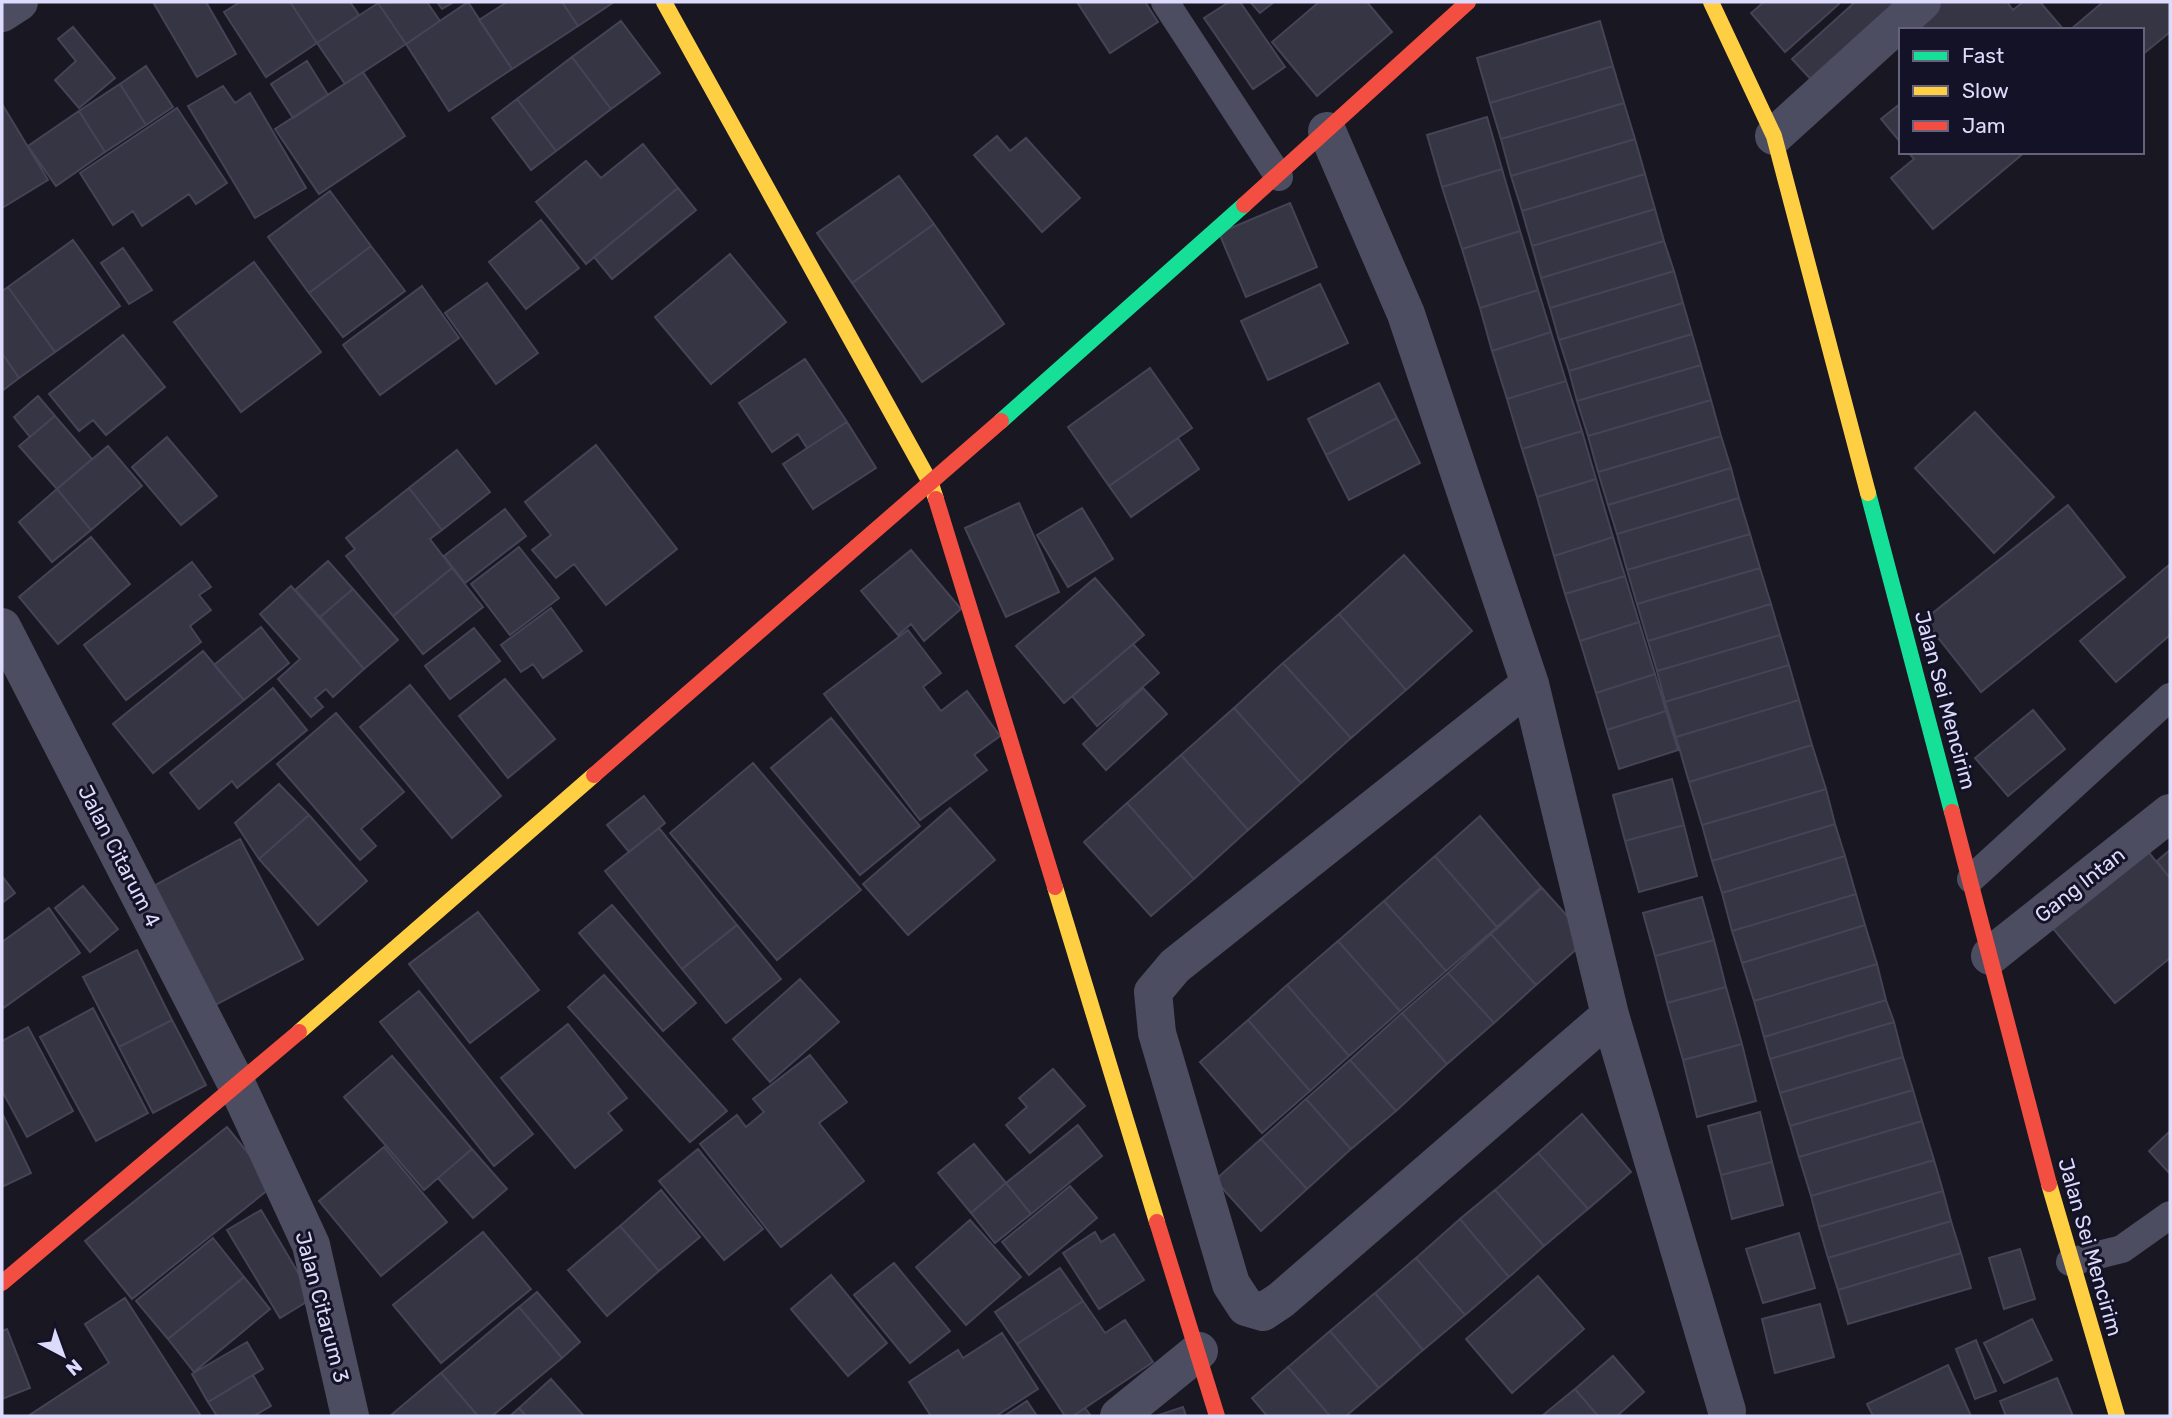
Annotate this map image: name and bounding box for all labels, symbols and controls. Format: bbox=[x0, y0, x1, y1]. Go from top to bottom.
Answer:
legend bbox=[1899, 28, 2144, 154]
text: Fast bbox=[1962, 43, 2004, 68]
text: Slow bbox=[1962, 78, 2009, 103]
text: Jam bbox=[1962, 113, 2006, 138]
street label: Jalan Sei Mencirim bbox=[1910, 608, 1981, 792]
street label: Jalan Citarum 4 bbox=[73, 781, 166, 931]
street label: Gang Intan bbox=[2030, 842, 2130, 927]
street label: Jalan Sei Mencirim bbox=[2053, 1155, 2128, 1339]
street label: Jalan Citarum 3 bbox=[290, 1229, 355, 1385]
north arrow bbox=[28, 1320, 98, 1390]
text: N bbox=[61, 1354, 87, 1381]

